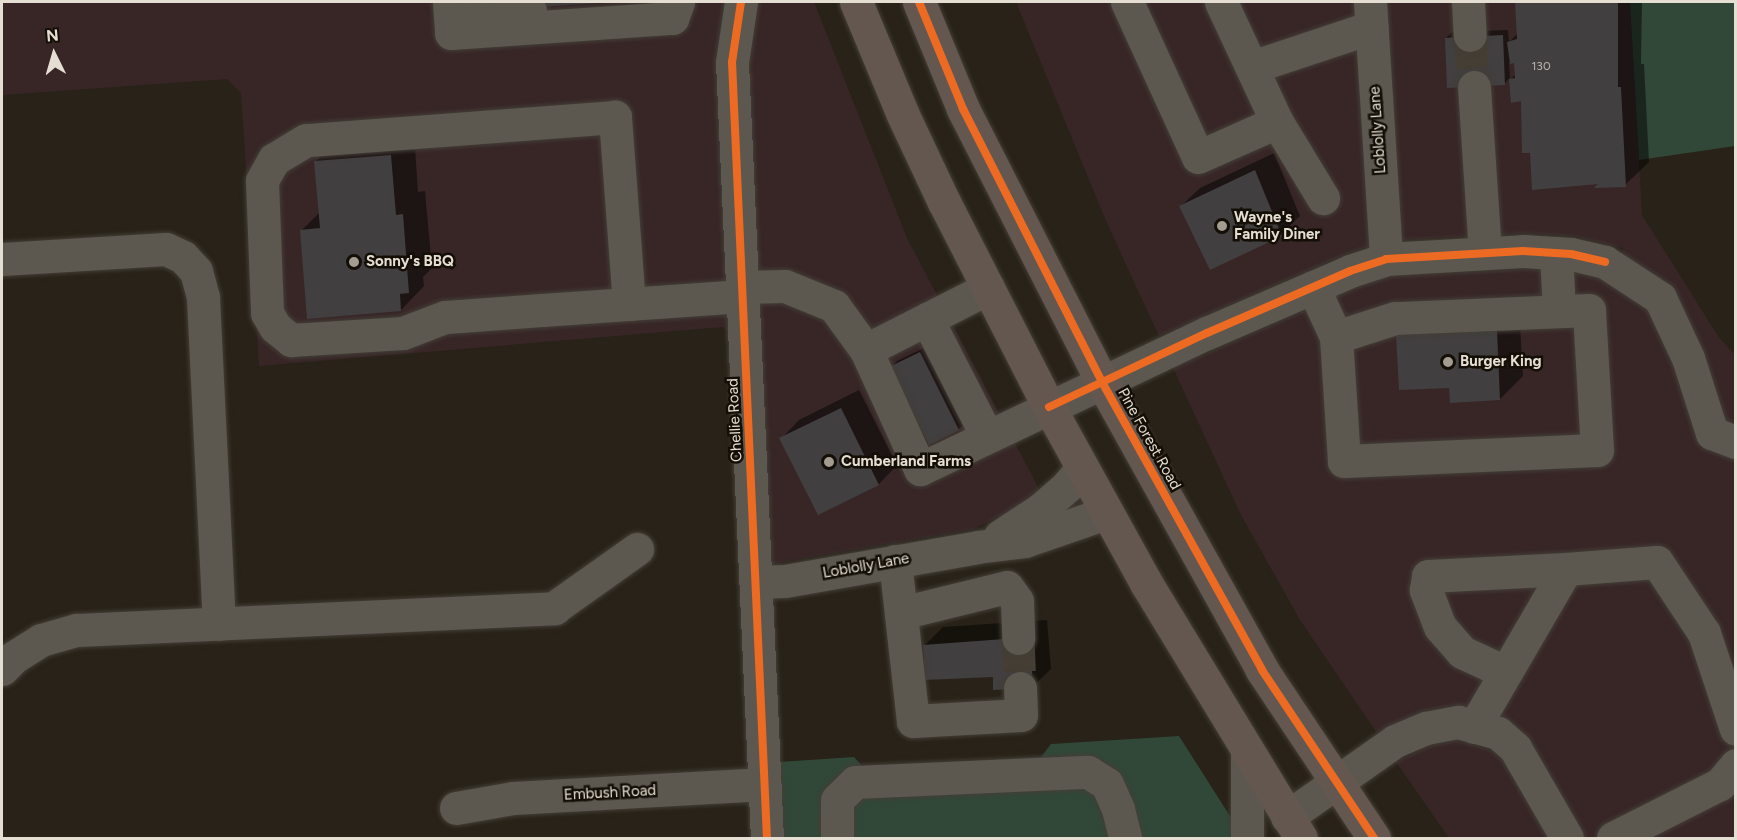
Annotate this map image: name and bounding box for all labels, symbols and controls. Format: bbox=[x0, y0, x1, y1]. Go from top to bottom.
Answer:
north arrow bbox=[24, 24, 84, 84]
text: N bbox=[45, 26, 59, 46]
house number: 130 bbox=[1531, 60, 1551, 74]
street label: Loblolly Lane bbox=[1366, 86, 1390, 174]
place label: Wayne's Family Diner bbox=[1234, 208, 1320, 243]
marker: Wayne's Family Diner bbox=[1215, 219, 1229, 233]
place label: Sonny's BBQ bbox=[366, 253, 454, 271]
marker: Sonny's BBQ bbox=[347, 255, 361, 269]
place label: Burger King bbox=[1460, 353, 1541, 371]
marker: Burger King bbox=[1441, 355, 1455, 369]
street label: Chellie Road bbox=[724, 378, 746, 462]
street label: Pine Forest Road bbox=[1114, 385, 1184, 493]
place label: Cumberland Farms bbox=[841, 453, 971, 471]
marker: Cumberland Farms bbox=[822, 455, 836, 469]
street label: Loblolly Lane bbox=[821, 550, 911, 582]
street label: Embush Road bbox=[563, 782, 657, 804]

